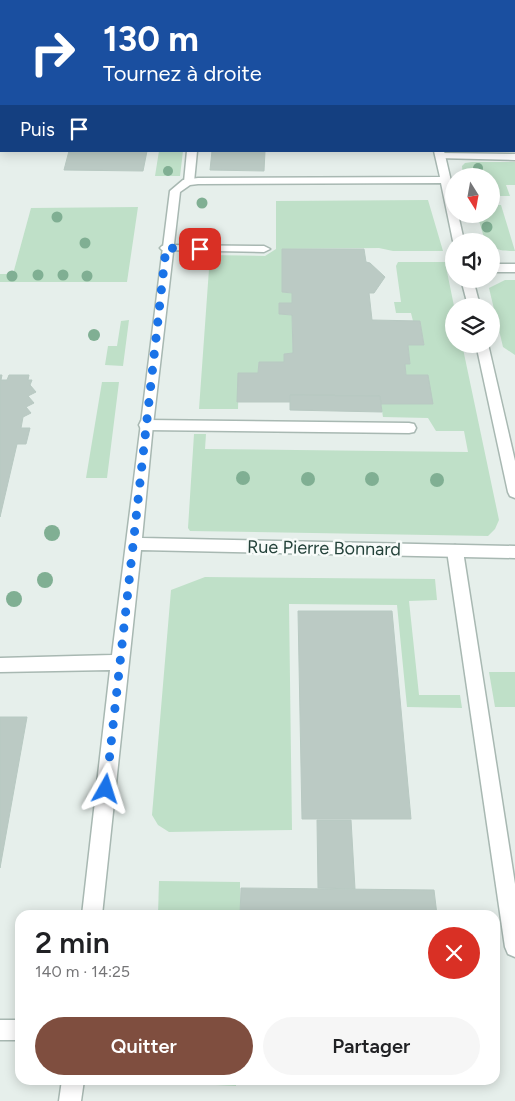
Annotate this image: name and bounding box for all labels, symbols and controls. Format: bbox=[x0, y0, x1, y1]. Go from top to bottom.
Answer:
text: 130 m bbox=[103, 18, 199, 60]
icon: right bbox=[20, 20, 85, 85]
text: Tournez à droite bbox=[103, 60, 262, 87]
icon: arrive bbox=[65, 115, 93, 143]
text: Puis bbox=[20, 118, 55, 141]
north arrow bbox=[445, 168, 500, 222]
map controls bbox=[445, 168, 500, 353]
pin bbox=[179, 228, 221, 270]
button: sound bbox=[445, 233, 500, 288]
icon: arrive bbox=[186, 235, 214, 263]
button: layers bbox=[445, 298, 500, 353]
street label: Rue Pierre Bonnard bbox=[247, 536, 401, 560]
position arrow bbox=[79, 762, 131, 814]
text: 2 min bbox=[35, 924, 110, 961]
button: close bbox=[428, 927, 480, 979]
text: 140 m · 14:25 bbox=[35, 962, 130, 981]
button: Quitter bbox=[35, 1017, 253, 1075]
button: Partager bbox=[263, 1017, 480, 1075]

